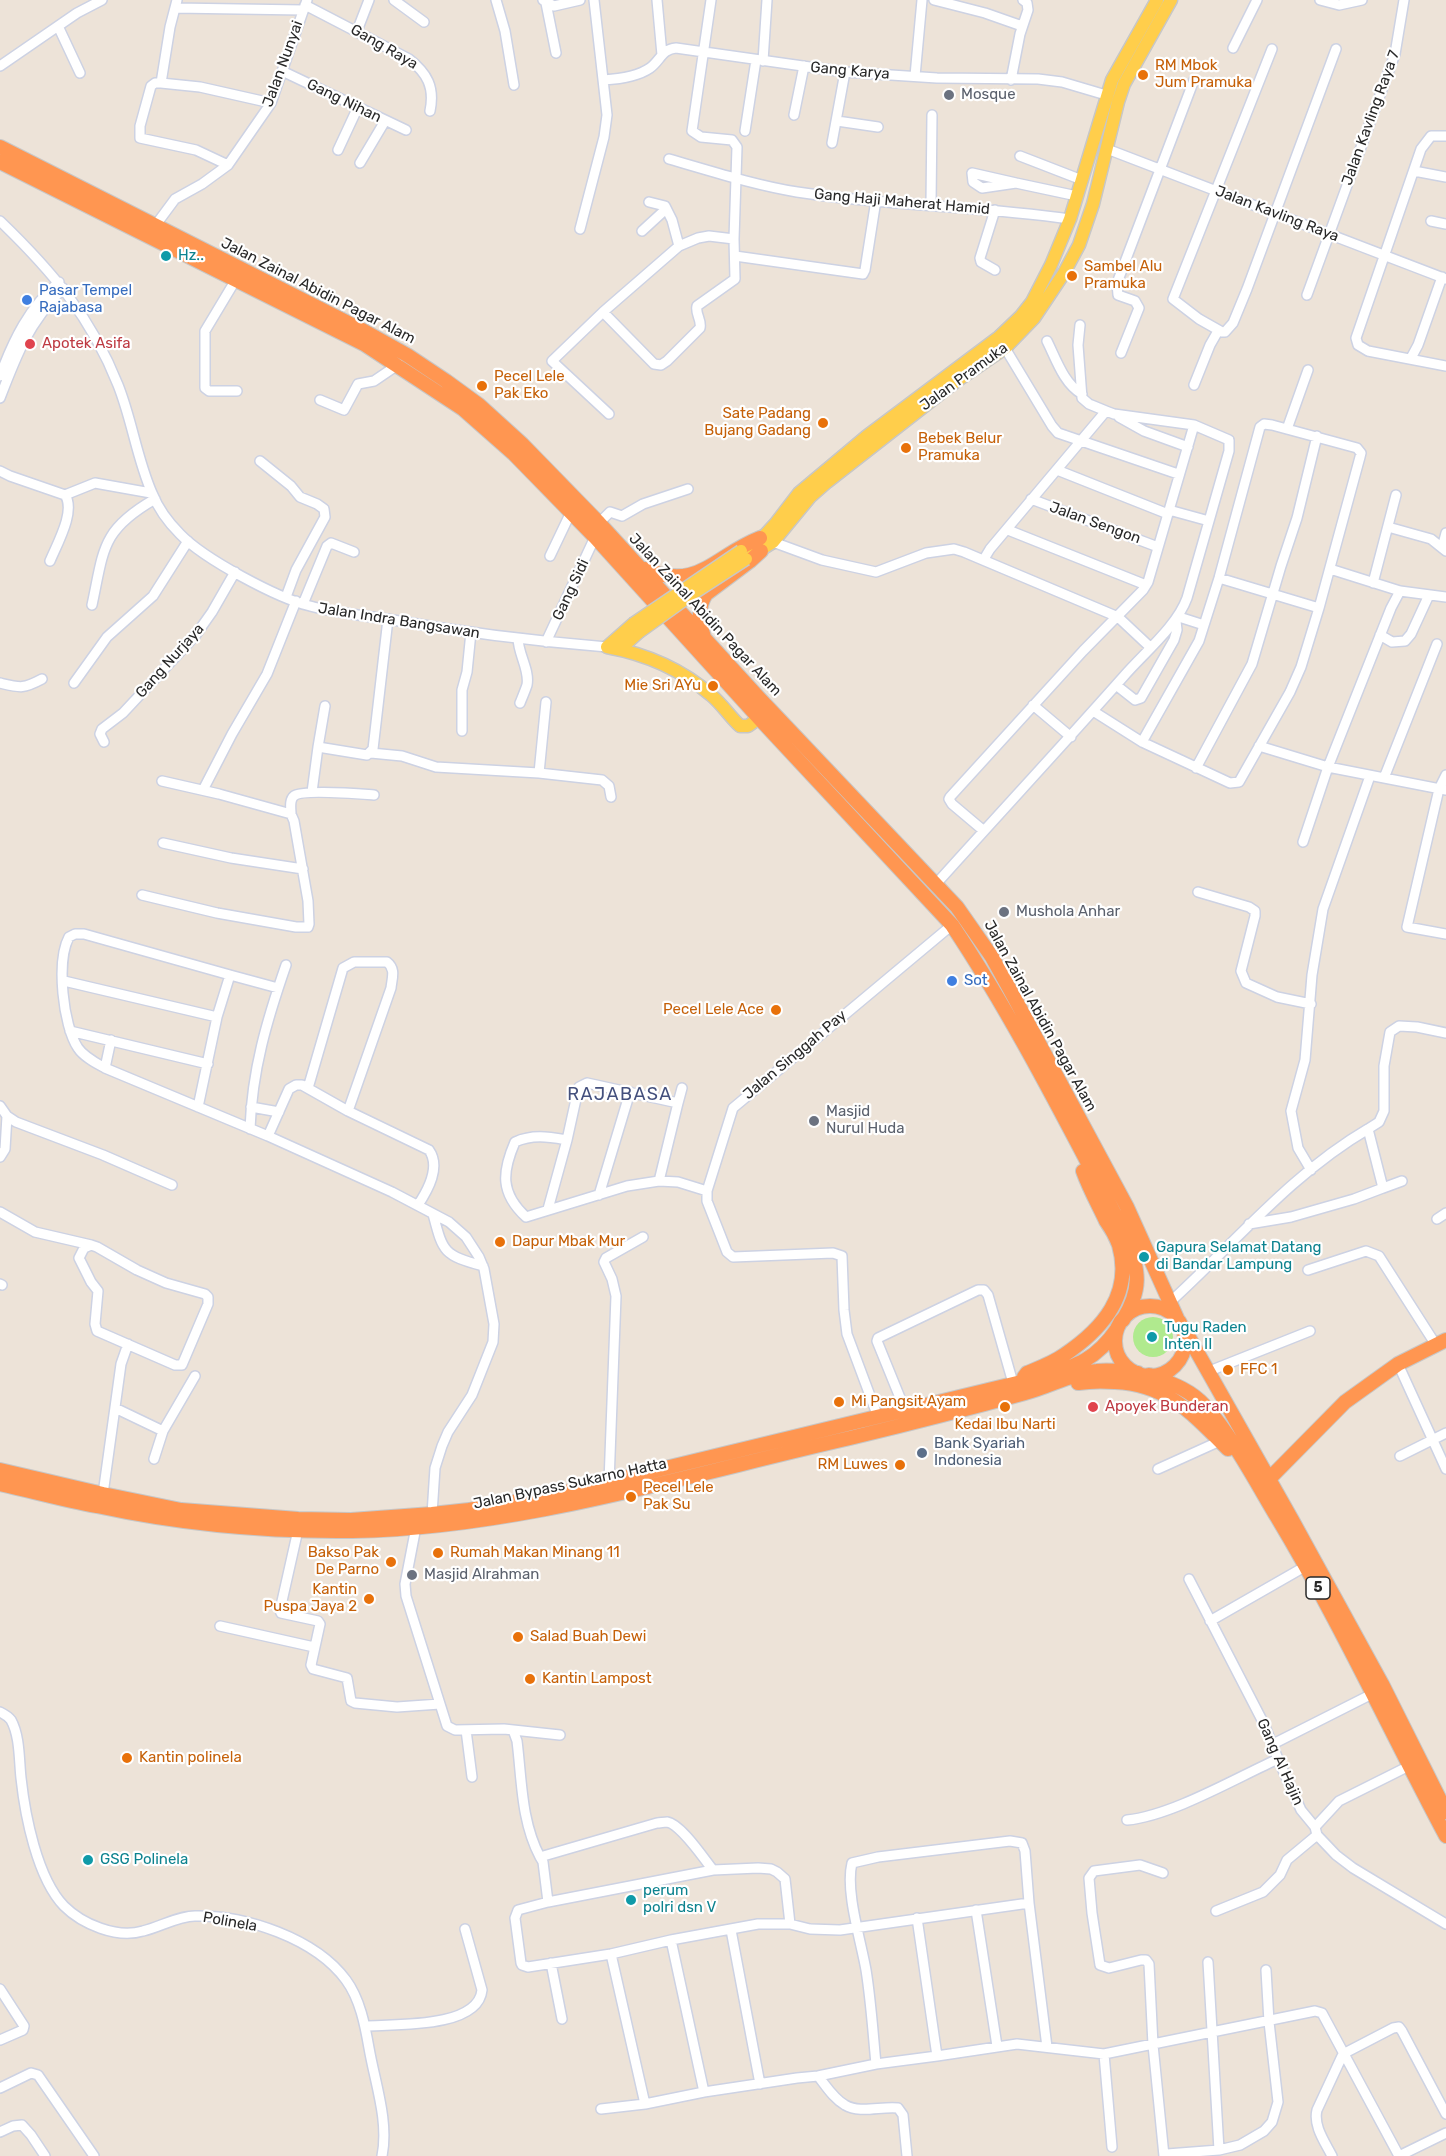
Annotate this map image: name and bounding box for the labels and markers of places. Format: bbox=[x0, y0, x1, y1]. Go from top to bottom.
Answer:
place label: RM Mbok Jum Pramuka bbox=[1155, 57, 1252, 92]
marker: RM Mbok Jum Pramuka bbox=[1136, 68, 1150, 82]
place label: Mosque bbox=[961, 86, 1016, 104]
marker: Mosque bbox=[942, 88, 956, 102]
place label: Hz.. bbox=[178, 247, 204, 265]
marker: Hz.. bbox=[159, 249, 173, 263]
place label: Sambel Alu Pramuka bbox=[1084, 258, 1162, 293]
marker: Sambel Alu Pramuka bbox=[1065, 269, 1079, 283]
place label: Pasar Tempel Rajabasa bbox=[39, 282, 132, 317]
marker: Pasar Tempel Rajabasa bbox=[20, 293, 34, 307]
place label: Apotek Asifa bbox=[42, 335, 130, 353]
marker: Apotek Asifa bbox=[23, 337, 37, 351]
place label: Pecel Lele Pak Eko bbox=[494, 368, 565, 403]
marker: Pecel Lele Pak Eko bbox=[475, 379, 489, 393]
place label: Sate Padang Bujang Gadang bbox=[704, 405, 811, 440]
marker: Sate Padang Bujang Gadang bbox=[816, 416, 830, 430]
place label: Bebek Belur Pramuka bbox=[918, 430, 1002, 465]
marker: Bebek Belur Pramuka bbox=[899, 441, 913, 455]
place label: Mie Sri AYu bbox=[624, 677, 701, 695]
marker: Mie Sri AYu bbox=[706, 679, 720, 693]
place label: Mushola Anhar bbox=[1016, 903, 1120, 921]
marker: Mushola Anhar bbox=[997, 905, 1011, 919]
place label: Sot bbox=[964, 972, 988, 990]
marker: Sot bbox=[945, 974, 959, 988]
place label: Pecel Lele Ace bbox=[663, 1001, 764, 1019]
marker: Pecel Lele Ace bbox=[769, 1003, 783, 1017]
place label: Masjid Nurul Huda bbox=[826, 1103, 904, 1138]
marker: Masjid Nurul Huda bbox=[807, 1114, 821, 1128]
place label: Dapur Mbak Mur bbox=[512, 1233, 625, 1251]
marker: Dapur Mbak Mur bbox=[493, 1235, 507, 1249]
place label: Gapura Selamat Datang di Bandar Lampung bbox=[1156, 1239, 1321, 1274]
marker: Gapura Selamat Datang di Bandar Lampung bbox=[1137, 1250, 1151, 1264]
place label: Tugu Raden Inten II bbox=[1164, 1319, 1247, 1354]
marker: Tugu Raden Inten II bbox=[1145, 1330, 1159, 1344]
place label: FFC 1 bbox=[1240, 1361, 1278, 1379]
marker: FFC 1 bbox=[1221, 1363, 1235, 1377]
place label: Mi Pangsit Ayam bbox=[851, 1393, 966, 1411]
marker: Mi Pangsit Ayam bbox=[832, 1395, 846, 1409]
place label: Apoyek Bunderan bbox=[1105, 1398, 1229, 1416]
marker: Kedai Ibu Narti bbox=[998, 1400, 1012, 1414]
marker: Apoyek Bunderan bbox=[1086, 1400, 1100, 1414]
place label: Kedai Ibu Narti bbox=[954, 1416, 1056, 1434]
place label: Bank Syariah Indonesia bbox=[934, 1435, 1025, 1470]
marker: Bank Syariah Indonesia bbox=[915, 1446, 929, 1460]
place label: RM Luwes bbox=[817, 1456, 888, 1474]
marker: RM Luwes bbox=[893, 1458, 907, 1472]
place label: Pecel Lele Pak Su bbox=[643, 1479, 714, 1514]
marker: Pecel Lele Pak Su bbox=[624, 1490, 638, 1504]
place label: Bakso Pak De Parno bbox=[308, 1544, 379, 1579]
place label: Rumah Makan Minang 11 bbox=[450, 1544, 620, 1562]
marker: Rumah Makan Minang 11 bbox=[431, 1546, 445, 1560]
marker: Bakso Pak De Parno bbox=[384, 1555, 398, 1569]
place label: Masjid Alrahman bbox=[424, 1566, 539, 1584]
marker: Masjid Alrahman bbox=[405, 1568, 419, 1582]
place label: Kantin Puspa Jaya 2 bbox=[263, 1581, 357, 1616]
marker: Kantin Puspa Jaya 2 bbox=[362, 1592, 376, 1606]
place label: Salad Buah Dewi bbox=[530, 1628, 646, 1646]
marker: Salad Buah Dewi bbox=[511, 1630, 525, 1644]
place label: Kantin Lampost bbox=[542, 1670, 652, 1688]
marker: Kantin Lampost bbox=[523, 1672, 537, 1686]
place label: Kantin polinela bbox=[139, 1749, 242, 1767]
marker: Kantin polinela bbox=[120, 1751, 134, 1765]
place label: GSG Polinela bbox=[100, 1851, 188, 1869]
marker: GSG Polinela bbox=[81, 1853, 95, 1867]
place label: perum polri dsn V bbox=[643, 1882, 716, 1917]
marker: perum polri dsn V bbox=[624, 1893, 638, 1907]

